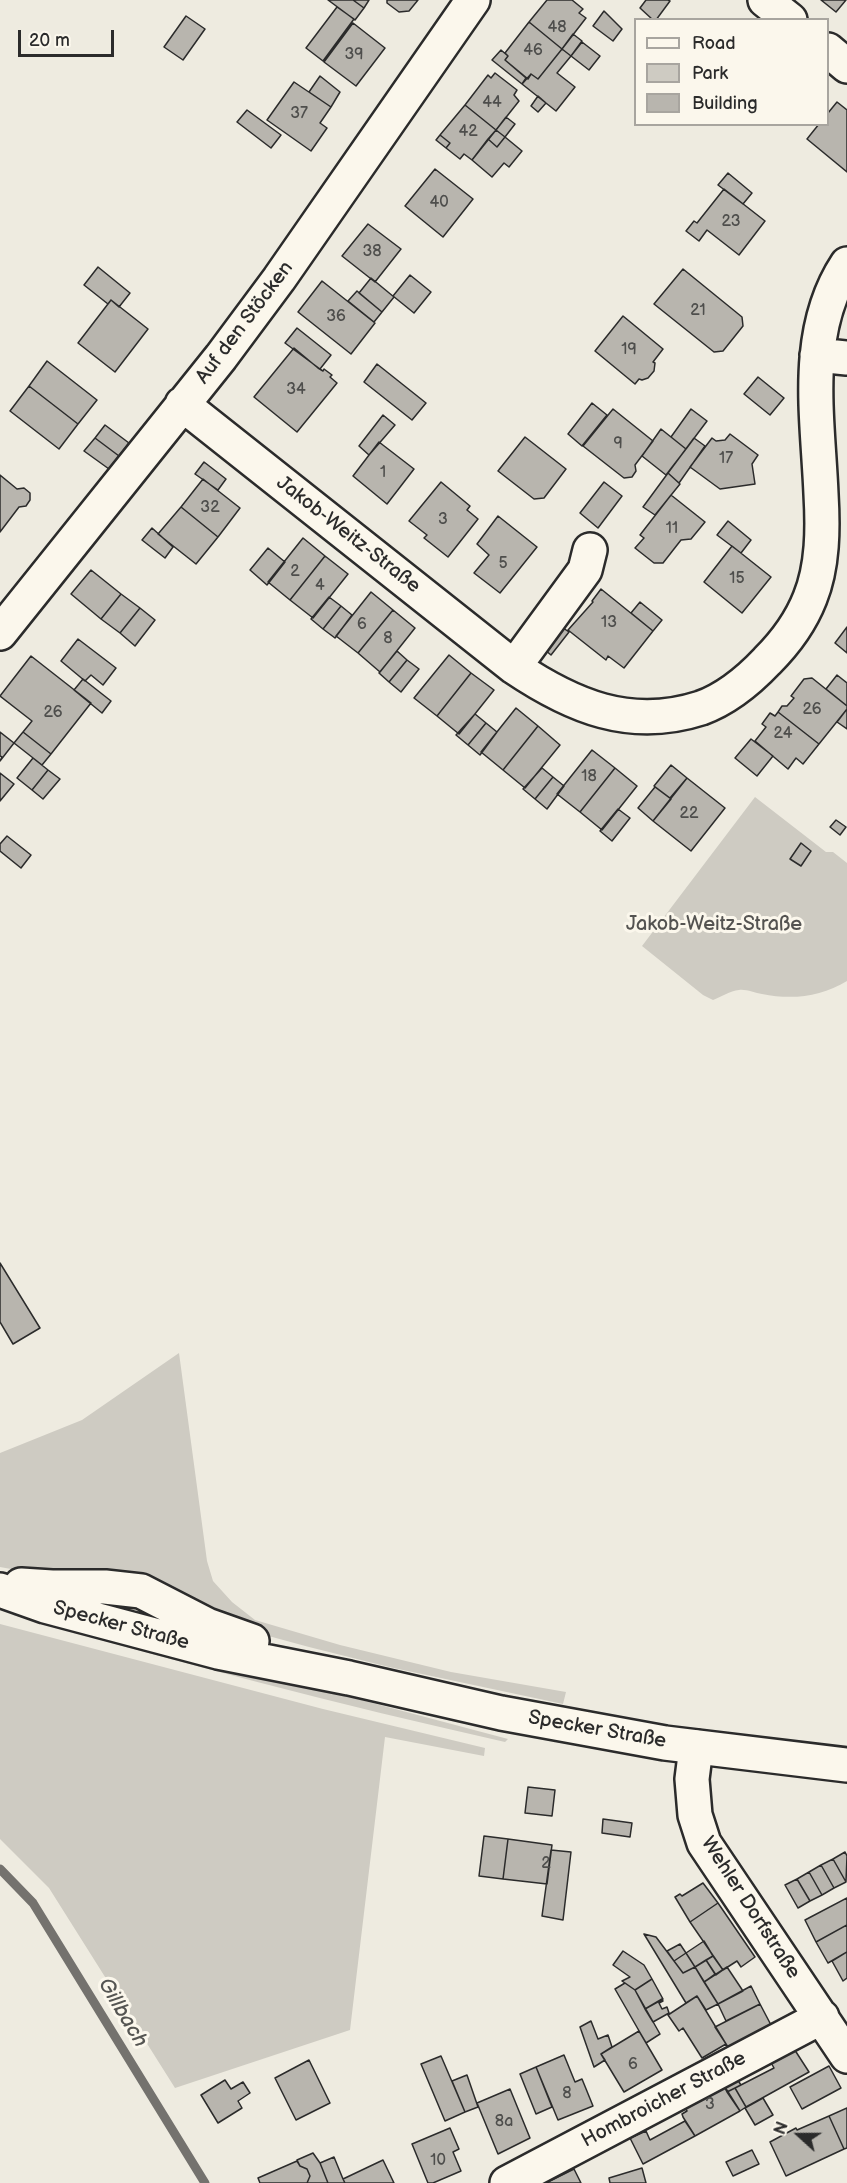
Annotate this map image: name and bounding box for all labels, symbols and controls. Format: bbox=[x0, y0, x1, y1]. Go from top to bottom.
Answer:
scale bar bbox=[21, 18, 117, 56]
house number: 48 bbox=[547, 18, 567, 38]
legend bbox=[634, 18, 829, 126]
text: 20 m bbox=[29, 30, 70, 51]
text: Road bbox=[692, 33, 736, 54]
house number: 46 bbox=[523, 41, 543, 61]
house number: 39 bbox=[344, 45, 364, 65]
text: Park bbox=[692, 63, 728, 84]
house number: 44 bbox=[482, 93, 502, 113]
text: Building bbox=[692, 93, 758, 114]
house number: 37 bbox=[290, 104, 308, 124]
house number: 42 bbox=[458, 122, 478, 142]
house number: 40 bbox=[429, 193, 449, 213]
house number: 23 bbox=[722, 212, 740, 232]
house number: 38 bbox=[362, 242, 382, 262]
street label: Auf den Stöcken bbox=[191, 257, 299, 389]
house number: 21 bbox=[690, 301, 706, 321]
house number: 36 bbox=[326, 307, 346, 327]
house number: 19 bbox=[621, 340, 637, 360]
house number: 34 bbox=[286, 380, 306, 400]
house number: 9 bbox=[613, 434, 623, 454]
house number: 17 bbox=[719, 449, 733, 469]
house number: 1 bbox=[380, 463, 386, 483]
street label: Jakob-Weitz-Straße bbox=[271, 471, 425, 599]
house number: 32 bbox=[200, 498, 220, 518]
house number: 3 bbox=[438, 510, 448, 530]
house number: 11 bbox=[666, 519, 678, 539]
house number: 5 bbox=[498, 554, 508, 574]
house number: 2 bbox=[290, 562, 300, 582]
house number: 15 bbox=[729, 569, 745, 589]
house number: 4 bbox=[315, 576, 325, 596]
house number: 13 bbox=[601, 613, 617, 633]
house number: 6 bbox=[357, 615, 367, 635]
house number: 8 bbox=[383, 629, 393, 649]
house number: 26 bbox=[802, 700, 822, 720]
house number: 26 bbox=[43, 703, 63, 723]
house number: 24 bbox=[774, 724, 792, 744]
house number: 18 bbox=[581, 767, 597, 787]
house number: 22 bbox=[680, 804, 698, 824]
park label: Jakob-Weitz-Straße bbox=[626, 913, 802, 937]
street label: Specker Straße bbox=[51, 1596, 191, 1656]
street label: Specker Straße bbox=[526, 1706, 668, 1754]
street label: Wehler Dorfstraße bbox=[695, 1832, 805, 1984]
house number: 2 bbox=[541, 1854, 551, 1874]
water label: Gillbach bbox=[92, 1974, 152, 2052]
street label: Hombroicher Straße bbox=[578, 2047, 750, 2153]
house number: 6 bbox=[628, 2055, 638, 2075]
house number: 8 bbox=[562, 2084, 572, 2104]
house number: 3 bbox=[705, 2095, 715, 2115]
north arrow bbox=[769, 2105, 829, 2165]
house number: 8a bbox=[495, 2112, 513, 2132]
text: N bbox=[771, 2119, 793, 2137]
house number: 10 bbox=[430, 2151, 446, 2171]

